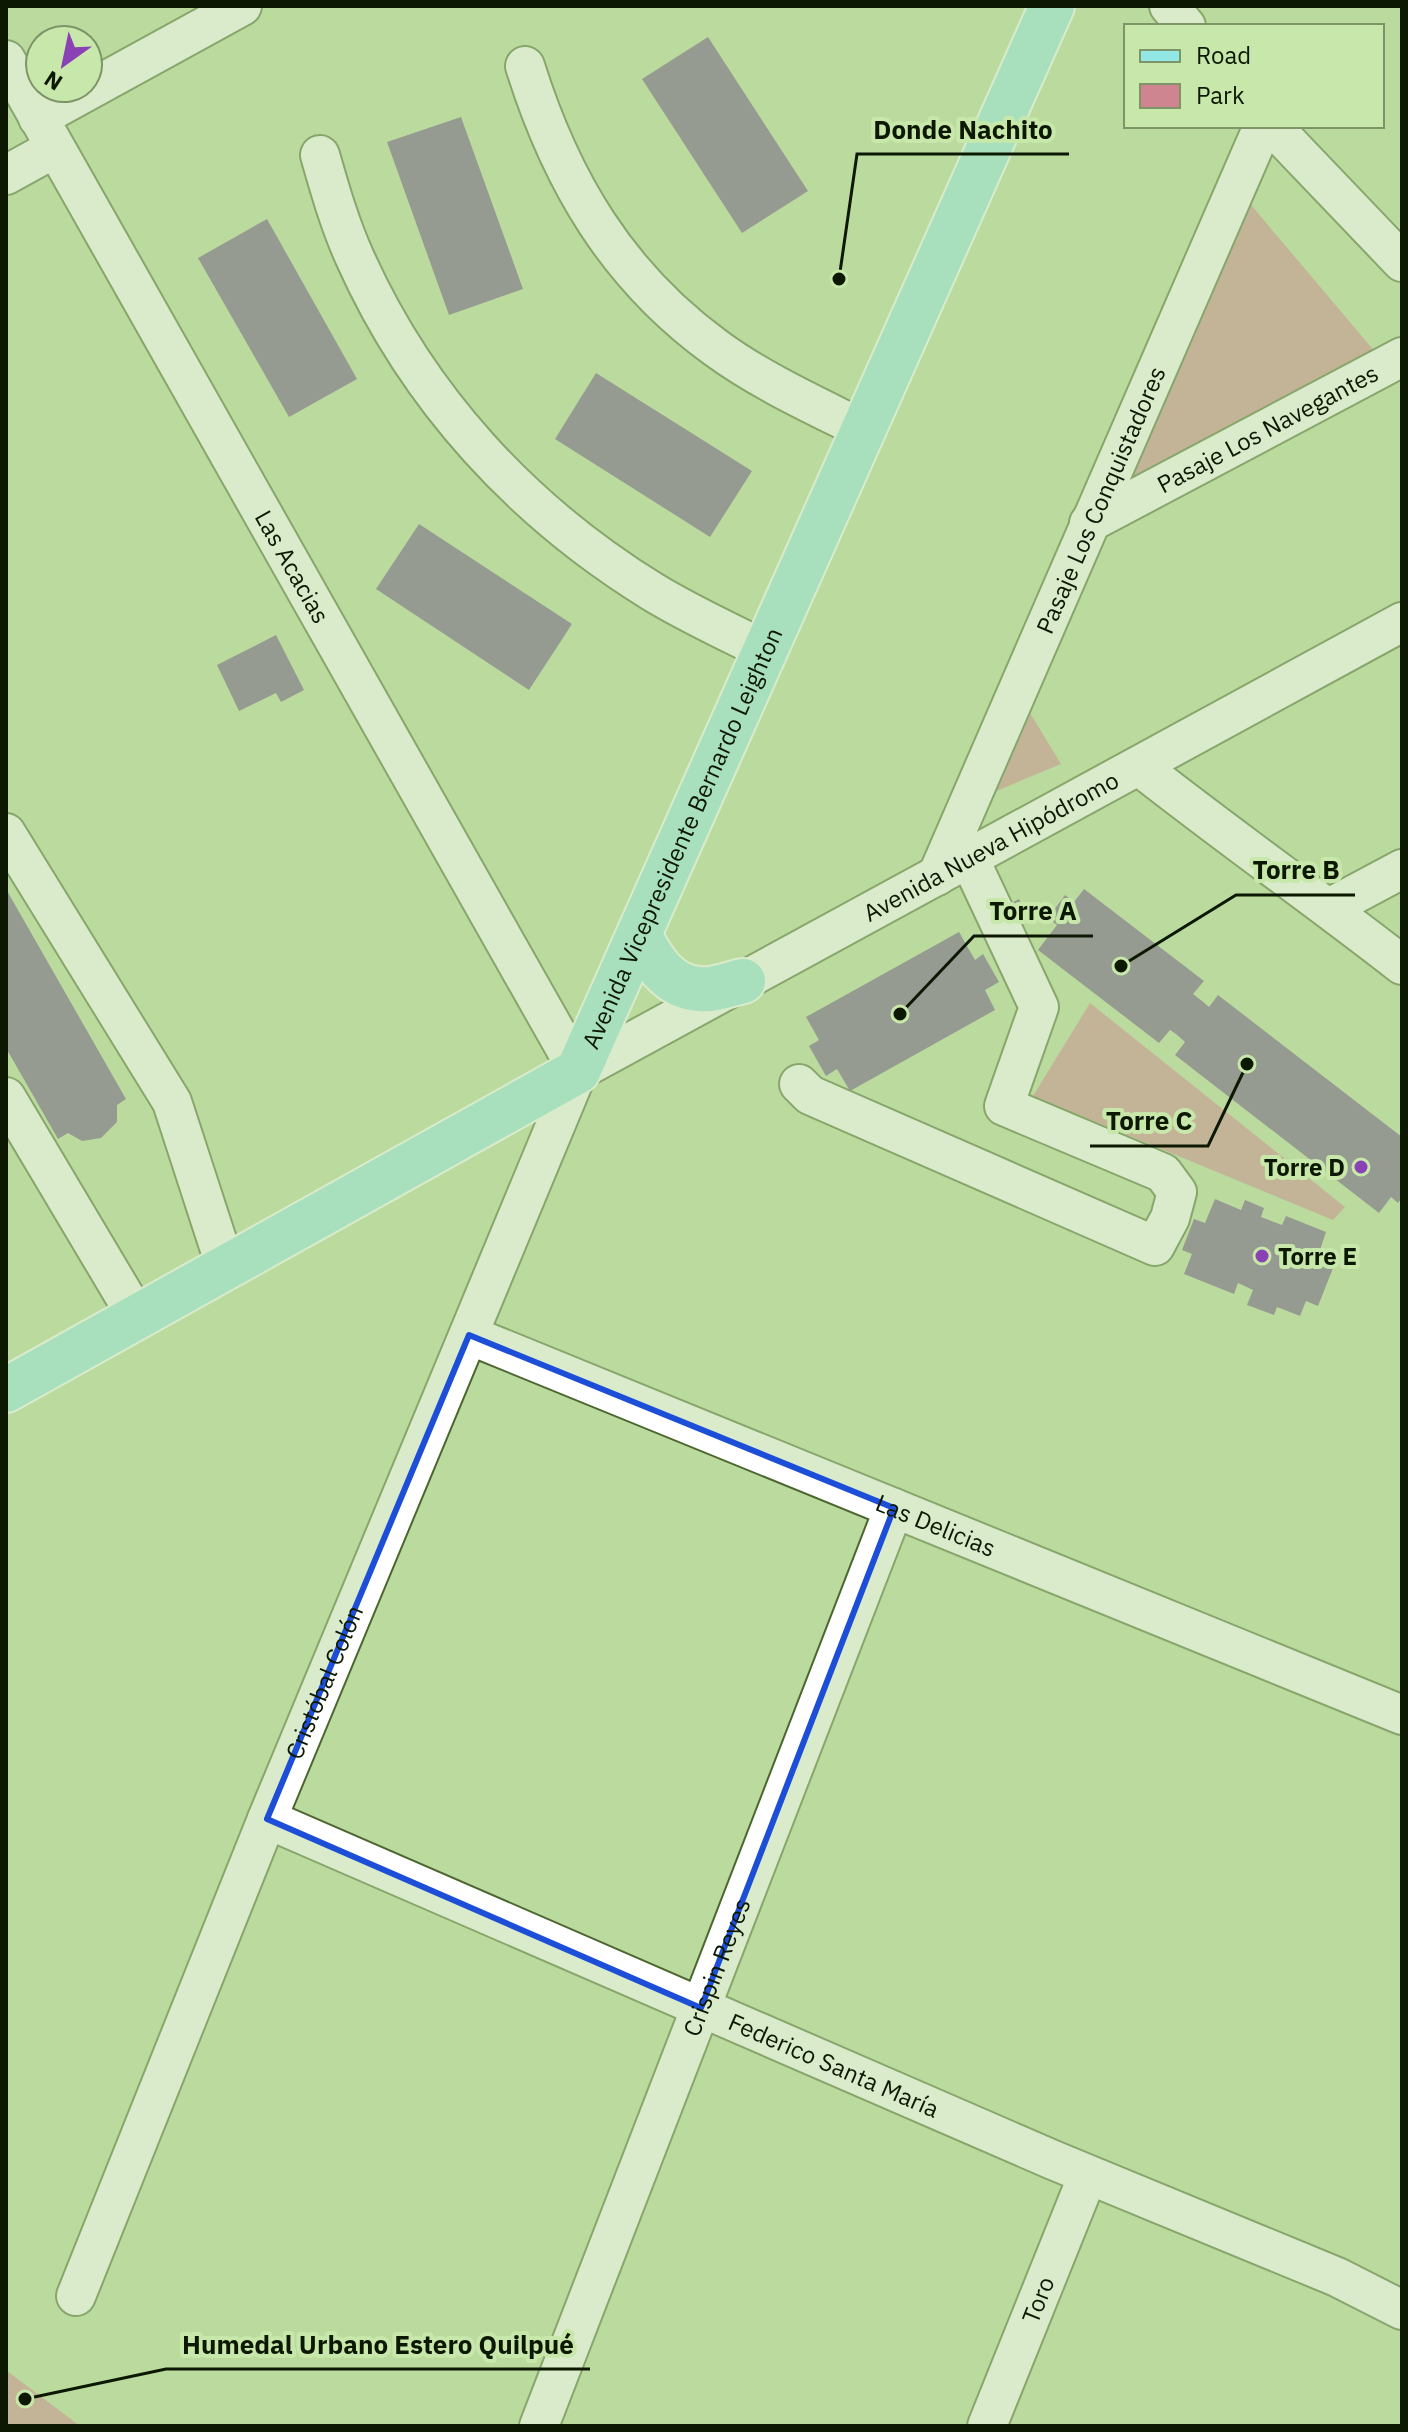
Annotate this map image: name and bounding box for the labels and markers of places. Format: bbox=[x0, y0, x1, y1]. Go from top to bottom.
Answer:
callout: Donde Nachito bbox=[857, 104, 1069, 154]
callout: Torre B bbox=[1236, 845, 1355, 895]
callout: Torre A bbox=[974, 886, 1093, 936]
callout: Torre C bbox=[1090, 1096, 1208, 1146]
place label: Torre D bbox=[1264, 1151, 1345, 1183]
marker: Torre D bbox=[1352, 1158, 1370, 1176]
place label: Torre E bbox=[1278, 1240, 1357, 1272]
marker: Torre E bbox=[1253, 1247, 1271, 1265]
callout: Humedal Urbano Estero Quilpué bbox=[166, 2319, 590, 2369]

